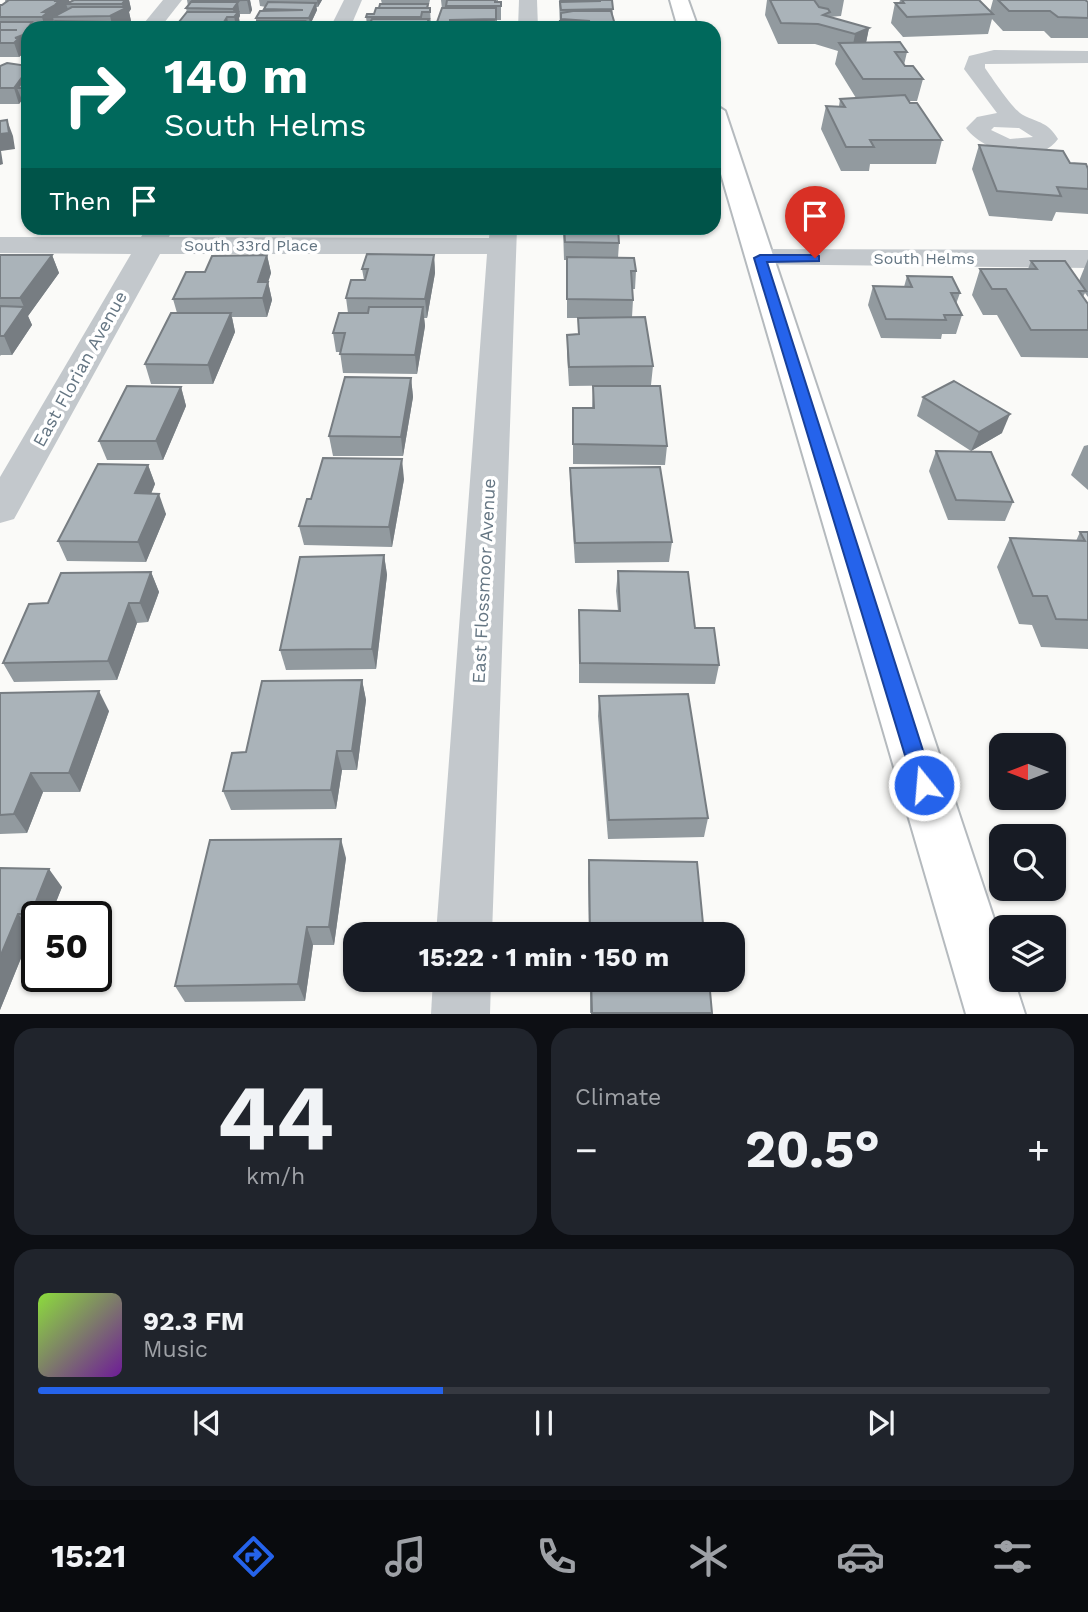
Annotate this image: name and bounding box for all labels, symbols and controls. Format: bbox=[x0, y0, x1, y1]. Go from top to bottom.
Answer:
text: 140 m bbox=[164, 47, 308, 105]
icon: right bbox=[49, 49, 140, 140]
text: South Helms bbox=[164, 106, 366, 144]
icon: arrive bbox=[125, 182, 163, 220]
text: Then bbox=[49, 186, 111, 216]
pin bbox=[785, 186, 845, 258]
icon: arrive bbox=[796, 197, 834, 235]
street label: South 33rd Place bbox=[184, 236, 318, 255]
street label: South Helms bbox=[873, 249, 975, 268]
street label: East Florian Avenue bbox=[28, 287, 131, 450]
street label: East Flossmoor Avenue bbox=[468, 478, 499, 684]
north arrow bbox=[989, 733, 1066, 810]
map controls bbox=[989, 733, 1066, 992]
position arrow bbox=[887, 748, 961, 822]
button: search bbox=[989, 824, 1066, 901]
speed limit sign: 50 bbox=[21, 901, 112, 992]
button: layers bbox=[989, 915, 1066, 992]
text: 15:22 · 1 min · 150 m bbox=[419, 942, 669, 972]
text: 44 bbox=[217, 1064, 334, 1171]
text: Climate bbox=[575, 1084, 661, 1111]
text: 20.5° bbox=[745, 1119, 880, 1180]
text: − bbox=[575, 1128, 598, 1172]
text: + bbox=[1027, 1128, 1050, 1172]
text: km/h bbox=[246, 1163, 305, 1190]
text: 92.3 FM bbox=[143, 1306, 244, 1336]
text: Music bbox=[143, 1336, 208, 1363]
icon: previous bbox=[188, 1404, 226, 1442]
icon: pause bbox=[525, 1404, 563, 1442]
icon: next bbox=[862, 1404, 900, 1442]
icon: directions bbox=[229, 1532, 278, 1581]
icon: music bbox=[381, 1532, 430, 1581]
icon: phone bbox=[532, 1532, 581, 1581]
icon: climate bbox=[684, 1532, 733, 1581]
icon: car bbox=[836, 1532, 885, 1581]
icon: filters bbox=[988, 1532, 1037, 1581]
text: 15:21 bbox=[51, 1537, 126, 1575]

